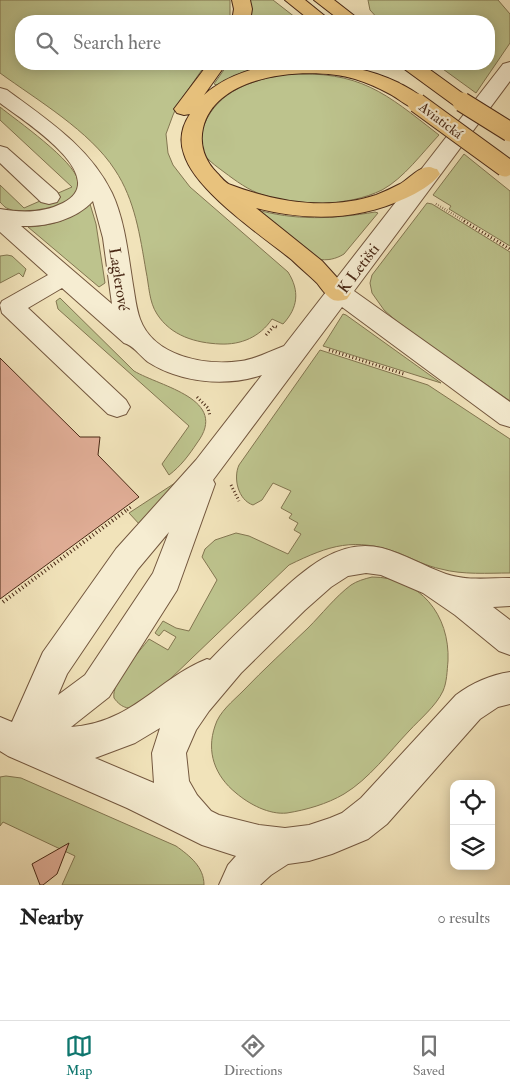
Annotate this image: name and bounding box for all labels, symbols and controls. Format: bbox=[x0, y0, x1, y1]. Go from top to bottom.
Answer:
search box bbox=[15, 15, 495, 70]
icon: search bbox=[33, 29, 61, 57]
text: Search here bbox=[73, 31, 161, 55]
street label: Aviatická bbox=[415, 98, 466, 142]
street label: K Letišti bbox=[334, 240, 384, 297]
street label: Laglerové bbox=[104, 246, 134, 312]
map controls bbox=[450, 780, 495, 870]
button: locate bbox=[450, 780, 495, 825]
button: layers bbox=[450, 825, 495, 870]
text: Nearby bbox=[20, 904, 83, 931]
text: 0 results bbox=[437, 908, 490, 928]
tab: Map bbox=[65, 1032, 93, 1079]
tab: Directions bbox=[224, 1032, 282, 1079]
tab: Saved bbox=[413, 1032, 445, 1079]

